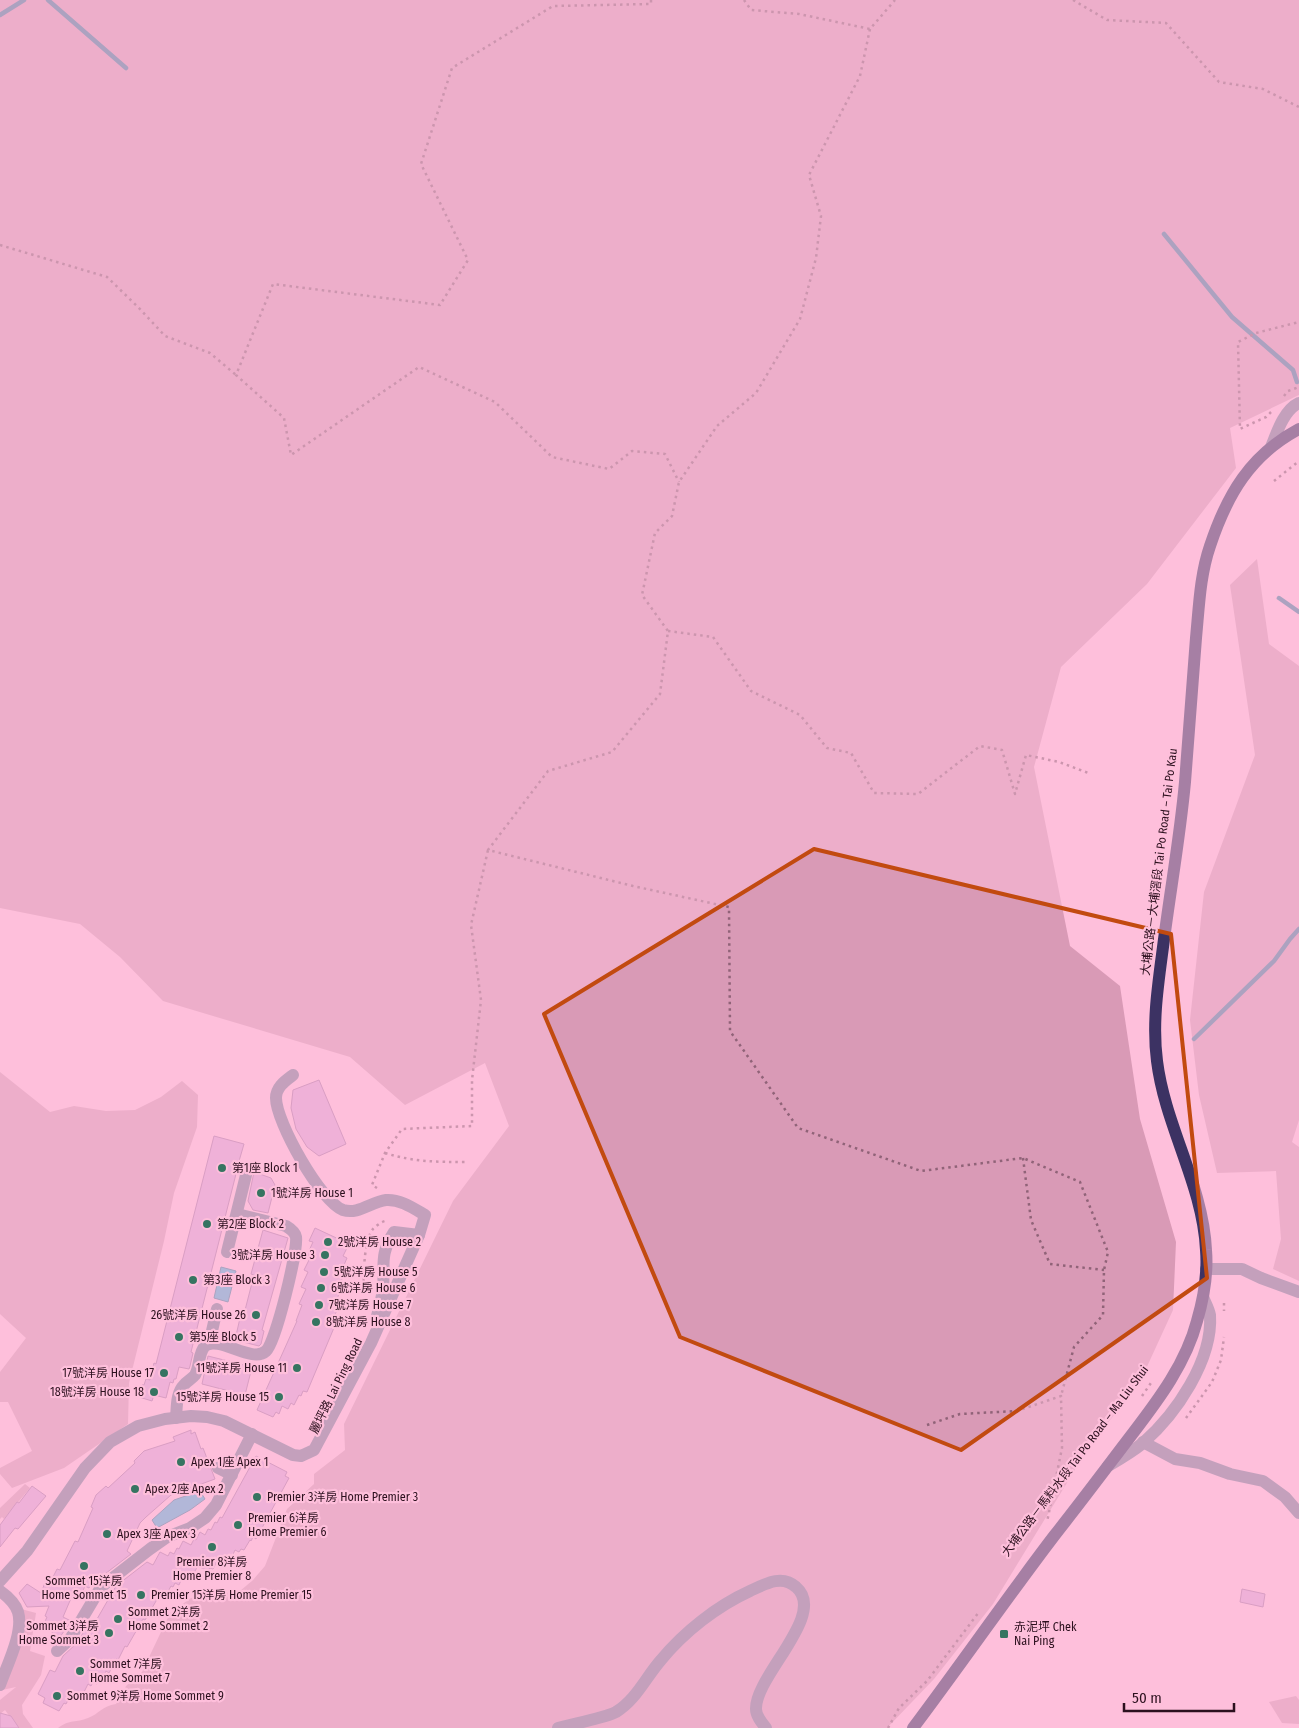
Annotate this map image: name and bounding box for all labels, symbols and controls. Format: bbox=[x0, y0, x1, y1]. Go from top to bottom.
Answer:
street label: 大埔公路－大埔滘段 Tai Po Road – Tai Po Kau bbox=[1138, 748, 1180, 976]
place label: 第1座 Block 1 bbox=[232, 1161, 298, 1175]
marker: 第1座 Block 1 bbox=[216, 1162, 228, 1174]
place label: 1號洋房 House 1 bbox=[271, 1186, 353, 1200]
marker: 1號洋房 House 1 bbox=[255, 1187, 267, 1199]
place label: 第2座 Block 2 bbox=[217, 1217, 284, 1231]
marker: 第2座 Block 2 bbox=[201, 1218, 213, 1230]
place label: 2號洋房 House 2 bbox=[338, 1235, 421, 1249]
marker: 2號洋房 House 2 bbox=[322, 1236, 334, 1248]
place label: 3號洋房 House 3 bbox=[232, 1248, 315, 1262]
marker: 3號洋房 House 3 bbox=[319, 1249, 331, 1261]
place label: 5號洋房 House 5 bbox=[334, 1265, 418, 1279]
marker: 5號洋房 House 5 bbox=[318, 1266, 330, 1278]
place label: 第3座 Block 3 bbox=[203, 1273, 270, 1287]
marker: 第3座 Block 3 bbox=[187, 1274, 199, 1286]
place label: 6號洋房 House 6 bbox=[331, 1281, 416, 1295]
marker: 6號洋房 House 6 bbox=[315, 1282, 327, 1294]
place label: 7號洋房 House 7 bbox=[329, 1298, 411, 1312]
marker: 7號洋房 House 7 bbox=[313, 1299, 325, 1311]
place label: 26號洋房 House 26 bbox=[151, 1308, 246, 1322]
marker: 26號洋房 House 26 bbox=[250, 1309, 262, 1321]
place label: 8號洋房 House 8 bbox=[326, 1315, 411, 1329]
marker: 8號洋房 House 8 bbox=[310, 1316, 322, 1328]
place label: 第5座 Block 5 bbox=[189, 1330, 257, 1344]
marker: 第5座 Block 5 bbox=[173, 1331, 185, 1343]
street label: 麗坪路 Lai Ping Road bbox=[307, 1336, 365, 1436]
place label: 11號洋房 House 11 bbox=[196, 1361, 287, 1375]
marker: 11號洋房 House 11 bbox=[291, 1362, 303, 1374]
street label: 大埔公路－馬料水段 Tai Po Road – Ma Liu Shui bbox=[999, 1363, 1151, 1559]
place label: 17號洋房 House 17 bbox=[62, 1366, 154, 1380]
marker: 17號洋房 House 17 bbox=[158, 1367, 170, 1379]
place label: 18號洋房 House 18 bbox=[50, 1385, 144, 1399]
marker: 18號洋房 House 18 bbox=[148, 1386, 160, 1398]
place label: 15號洋房 House 15 bbox=[176, 1390, 269, 1404]
marker: 15號洋房 House 15 bbox=[273, 1391, 285, 1403]
place label: Apex 1座 Apex 1 bbox=[191, 1455, 268, 1469]
marker: Apex 1座 Apex 1 bbox=[175, 1456, 187, 1468]
place label: Apex 2座 Apex 2 bbox=[145, 1482, 224, 1496]
marker: Apex 2座 Apex 2 bbox=[129, 1483, 141, 1495]
place label: Premier 3洋房 Home Premier 3 bbox=[267, 1490, 418, 1504]
marker: Premier 3洋房 Home Premier 3 bbox=[251, 1491, 263, 1503]
place label: Premier 6洋房 Home Premier 6 bbox=[248, 1511, 327, 1539]
marker: Premier 6洋房 Home Premier 6 bbox=[232, 1519, 244, 1531]
place label: Apex 3座 Apex 3 bbox=[117, 1527, 196, 1541]
marker: Apex 3座 Apex 3 bbox=[101, 1528, 113, 1540]
marker: Premier 8洋房 Home Premier 8 bbox=[206, 1541, 218, 1553]
place label: Premier 8洋房 Home Premier 8 bbox=[173, 1555, 251, 1583]
marker: Sommet 15洋房 Home Sommet 15 bbox=[78, 1560, 90, 1572]
place label: Sommet 15洋房 Home Sommet 15 bbox=[41, 1574, 127, 1602]
place label: Premier 15洋房 Home Premier 15 bbox=[151, 1588, 312, 1602]
marker: Premier 15洋房 Home Premier 15 bbox=[135, 1589, 147, 1601]
place label: Sommet 2洋房 Home Sommet 2 bbox=[128, 1605, 208, 1633]
marker: Sommet 2洋房 Home Sommet 2 bbox=[112, 1613, 124, 1625]
place label: Sommet 3洋房 Home Sommet 3 bbox=[19, 1619, 99, 1647]
place label: 赤泥坪 Chek Nai Ping bbox=[1014, 1620, 1077, 1648]
marker: Sommet 3洋房 Home Sommet 3 bbox=[103, 1627, 115, 1639]
marker: 赤泥坪 Chek Nai Ping bbox=[998, 1628, 1010, 1640]
place label: Sommet 7洋房 Home Sommet 7 bbox=[90, 1657, 170, 1685]
marker: Sommet 7洋房 Home Sommet 7 bbox=[74, 1665, 86, 1677]
scale bar bbox=[1124, 1680, 1234, 1712]
place label: Sommet 9洋房 Home Sommet 9 bbox=[67, 1689, 224, 1703]
text: 50 m bbox=[1132, 1689, 1162, 1707]
marker: Sommet 9洋房 Home Sommet 9 bbox=[51, 1690, 63, 1702]

